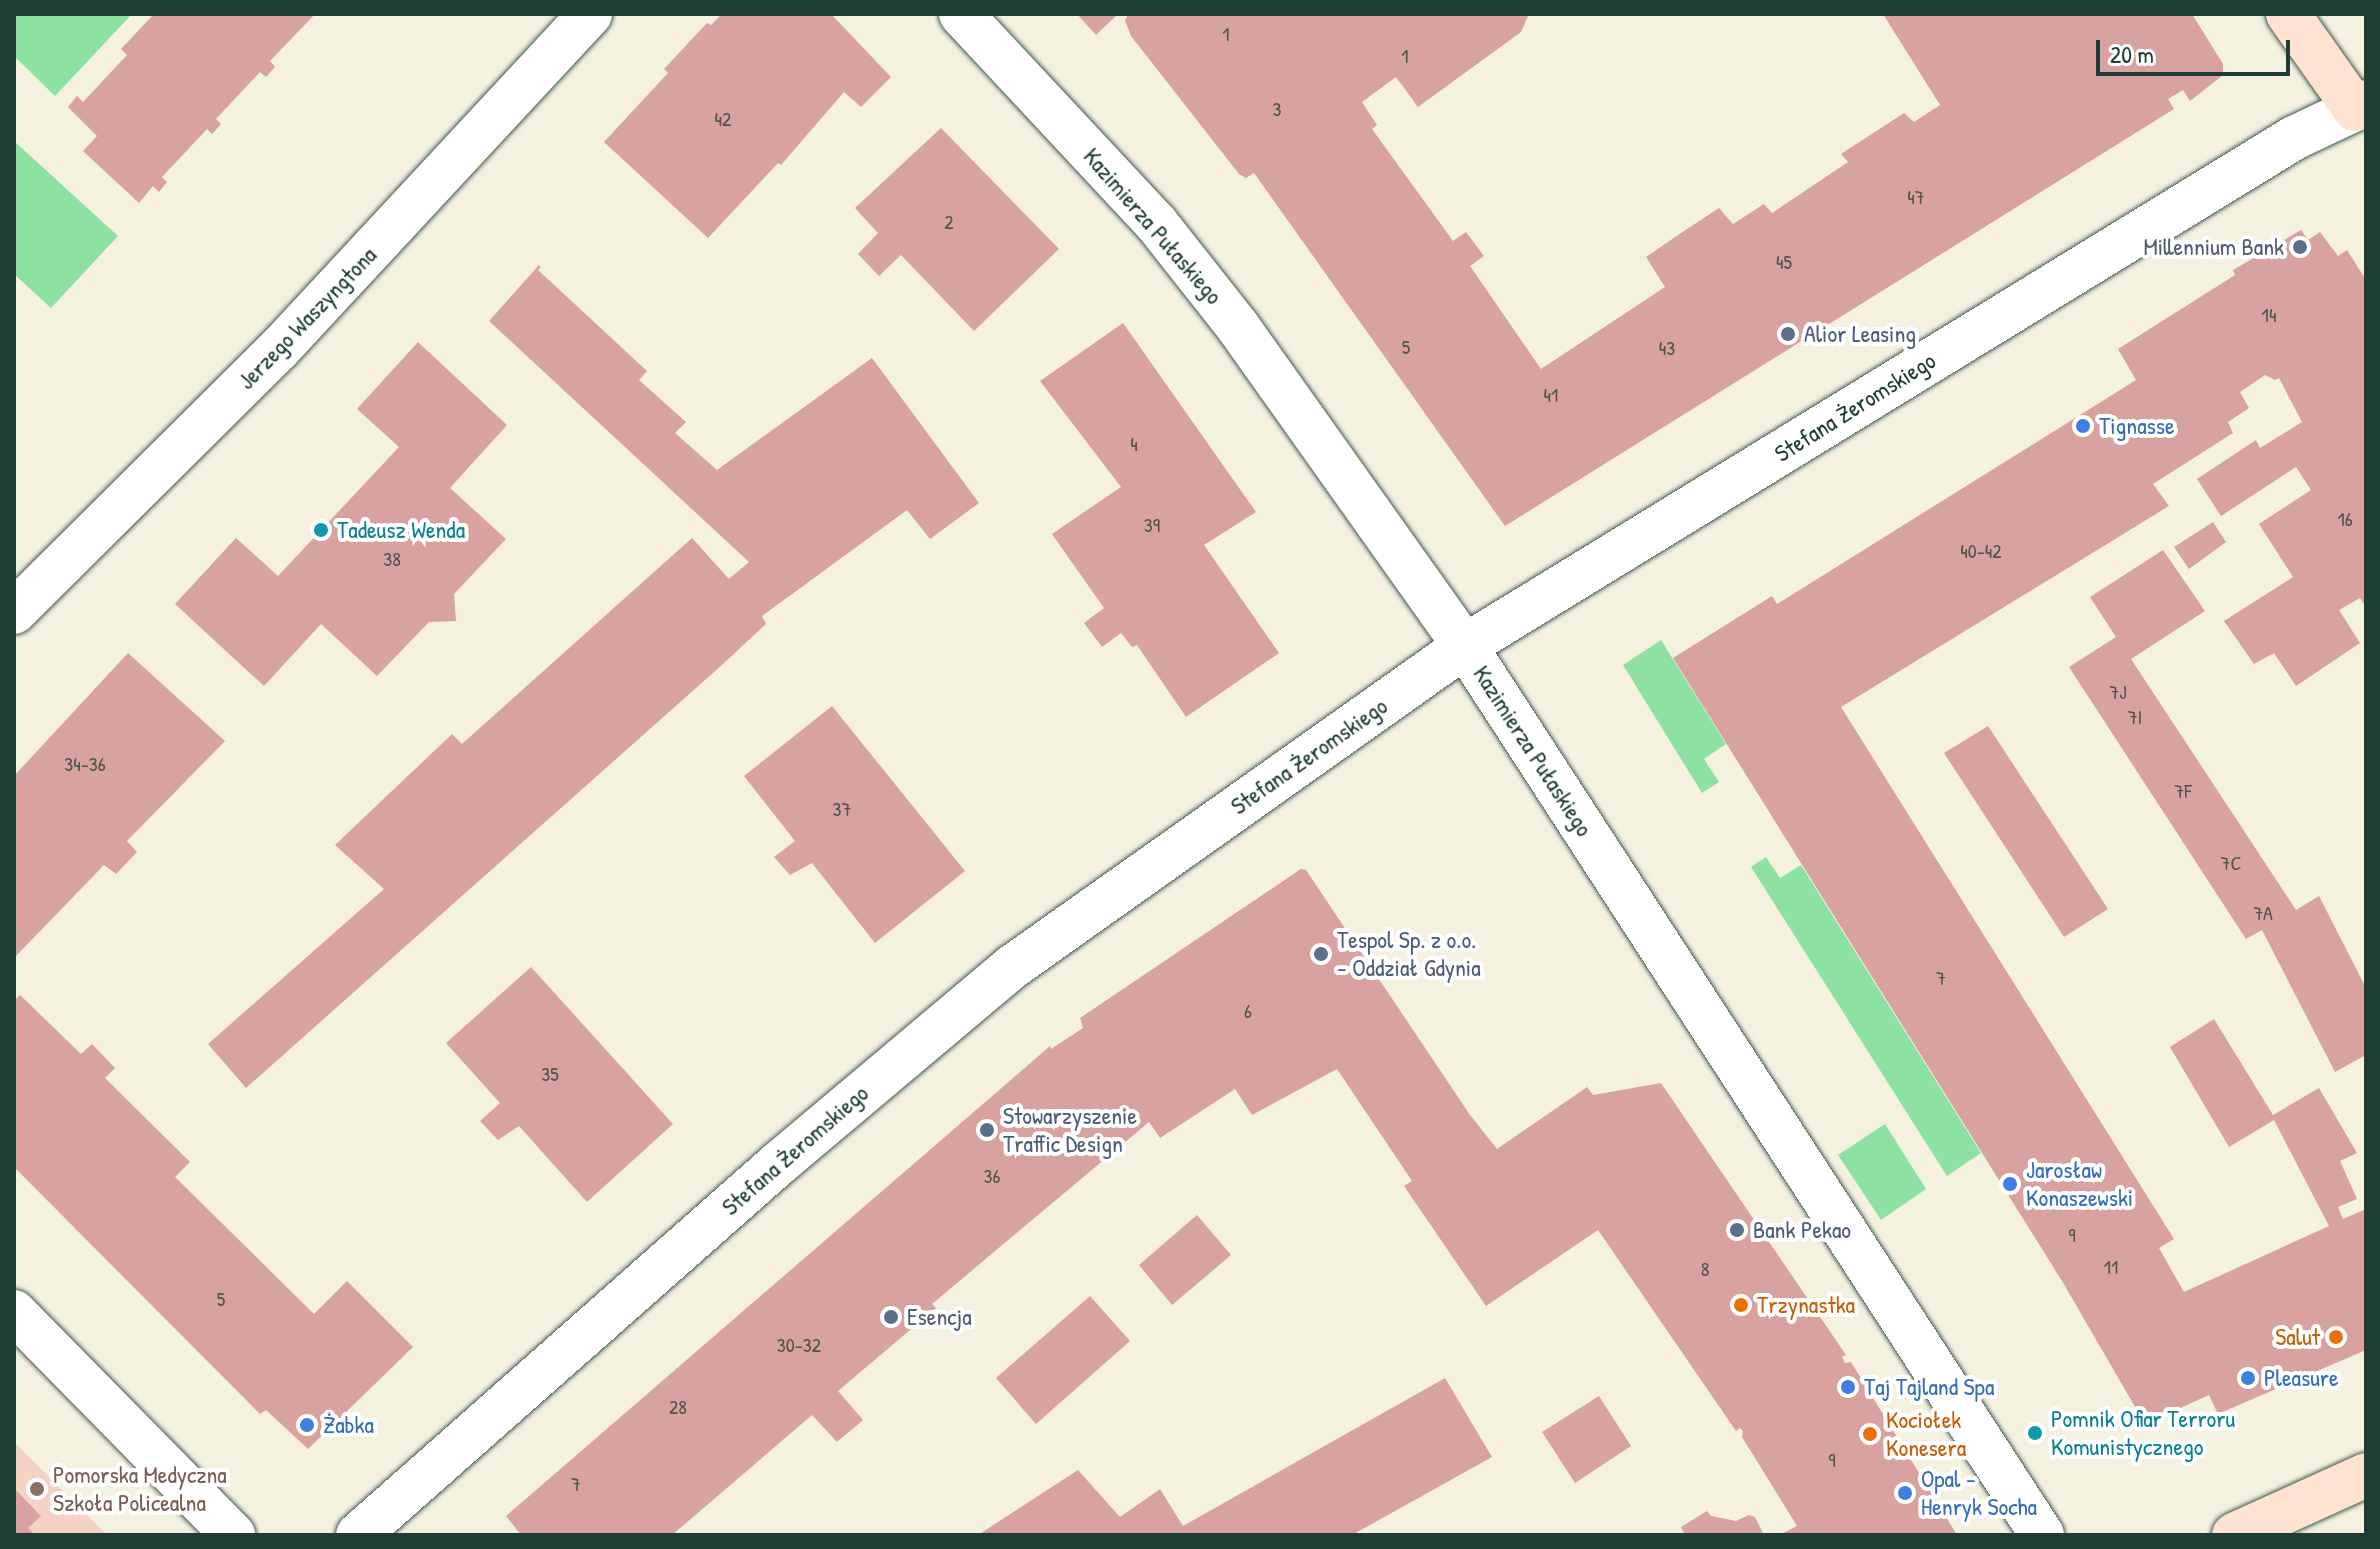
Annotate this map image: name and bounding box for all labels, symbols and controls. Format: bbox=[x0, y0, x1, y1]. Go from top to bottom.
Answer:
house number: 1 bbox=[1222, 21, 1230, 45]
scale bar bbox=[2100, 24, 2294, 74]
text: 20 m bbox=[2110, 38, 2154, 70]
house number: 1 bbox=[1401, 43, 1409, 67]
house number: 3 bbox=[1273, 96, 1281, 120]
house number: 42 bbox=[715, 106, 731, 130]
street label: Kazimierza Pułaskiego bbox=[1077, 142, 1229, 310]
house number: 47 bbox=[1907, 184, 1925, 208]
house number: 2 bbox=[944, 209, 954, 233]
place label: Millennium Bank bbox=[2144, 233, 2284, 261]
marker: Millennium Bank bbox=[2291, 238, 2309, 256]
street label: Jerzego Waszyngtona bbox=[232, 241, 382, 395]
house number: 45 bbox=[1776, 249, 1792, 273]
house number: 14 bbox=[2262, 302, 2276, 326]
place label: Alior Leasing bbox=[1804, 320, 1916, 348]
marker: Alior Leasing bbox=[1779, 325, 1797, 343]
house number: 5 bbox=[1402, 334, 1410, 358]
house number: 43 bbox=[1659, 335, 1675, 359]
street label: Stefana Żeromskiego bbox=[1769, 346, 1941, 468]
house number: 41 bbox=[1544, 382, 1558, 406]
place label: Tignasse bbox=[2099, 412, 2175, 440]
marker: Tignasse bbox=[2074, 417, 2092, 435]
house number: 4 bbox=[1130, 431, 1138, 455]
house number: 16 bbox=[2337, 506, 2353, 530]
house number: 39 bbox=[1144, 512, 1160, 536]
place label: Tadeusz Wenda bbox=[337, 516, 465, 544]
marker: Tadeusz Wenda bbox=[312, 521, 330, 539]
house number: 40-42 bbox=[1960, 538, 2002, 562]
house number: 38 bbox=[383, 546, 401, 570]
street label: Kazimierza Pułaskiego bbox=[1467, 660, 1599, 842]
house number: 7J bbox=[2109, 679, 2127, 703]
street label: Stefana Żeromskiego bbox=[1225, 691, 1393, 821]
house number: 7I bbox=[2128, 704, 2142, 728]
house number: 34-36 bbox=[64, 751, 106, 775]
house number: 7F bbox=[2174, 778, 2192, 802]
house number: 37 bbox=[833, 796, 851, 820]
house number: 7C bbox=[2221, 850, 2241, 874]
house number: 7A bbox=[2253, 900, 2273, 924]
place label: Tespol Sp. z o.o. - Oddział Gdynia bbox=[1337, 926, 1481, 982]
marker: Tespol Sp. z o.o. - Oddział Gdynia bbox=[1312, 945, 1330, 963]
house number: 7 bbox=[1936, 965, 1946, 989]
house number: 6 bbox=[1244, 998, 1252, 1022]
house number: 35 bbox=[541, 1061, 559, 1085]
street label: Stefana Żeromskiego bbox=[716, 1079, 874, 1221]
place label: Stowarzyszenie Traffic Design bbox=[1003, 1102, 1137, 1158]
marker: Stowarzyszenie Traffic Design bbox=[978, 1121, 996, 1139]
place label: Jarosław Konaszewski bbox=[2026, 1156, 2133, 1212]
house number: 36 bbox=[984, 1163, 1000, 1187]
marker: Jarosław Konaszewski bbox=[2001, 1175, 2019, 1193]
place label: Bank Pekao bbox=[1753, 1216, 1851, 1244]
marker: Bank Pekao bbox=[1728, 1221, 1746, 1239]
house number: 9 bbox=[2068, 1222, 2076, 1246]
house number: 11 bbox=[2104, 1254, 2118, 1278]
house number: 8 bbox=[1701, 1256, 1709, 1280]
house number: 5 bbox=[217, 1286, 225, 1310]
place label: Trzynastka bbox=[1757, 1291, 1855, 1319]
marker: Trzynastka bbox=[1732, 1296, 1750, 1314]
place label: Esencja bbox=[907, 1303, 972, 1331]
marker: Esencja bbox=[882, 1308, 900, 1326]
place label: Salut bbox=[2275, 1323, 2320, 1351]
marker: Salut bbox=[2327, 1328, 2345, 1346]
house number: 30-32 bbox=[777, 1332, 821, 1356]
place label: Pleasure bbox=[2264, 1364, 2339, 1392]
marker: Pleasure bbox=[2239, 1369, 2257, 1387]
place label: Taj Tajland Spa bbox=[1864, 1373, 1994, 1401]
marker: Taj Tajland Spa bbox=[1839, 1378, 1857, 1396]
house number: 28 bbox=[669, 1394, 687, 1418]
place label: Pomnik Ofiar Terroru Komunistycznego bbox=[2051, 1405, 2235, 1461]
place label: Kociołek Konesera bbox=[1886, 1406, 1966, 1462]
place label: Żabka bbox=[323, 1411, 374, 1439]
marker: Żabka bbox=[298, 1416, 316, 1434]
marker: Pomnik Ofiar Terroru Komunistycznego bbox=[2026, 1424, 2044, 1442]
marker: Kociołek Konesera bbox=[1861, 1425, 1879, 1443]
house number: 9 bbox=[1828, 1447, 1836, 1471]
place label: Pomorska Medyczna Szkoła Policealna bbox=[53, 1461, 227, 1517]
place label: Opal - Henryk Socha bbox=[1921, 1465, 2037, 1521]
house number: 7 bbox=[571, 1471, 581, 1495]
marker: Pomorska Medyczna Szkoła Policealna bbox=[28, 1480, 46, 1498]
marker: Opal - Henryk Socha bbox=[1896, 1484, 1914, 1502]

